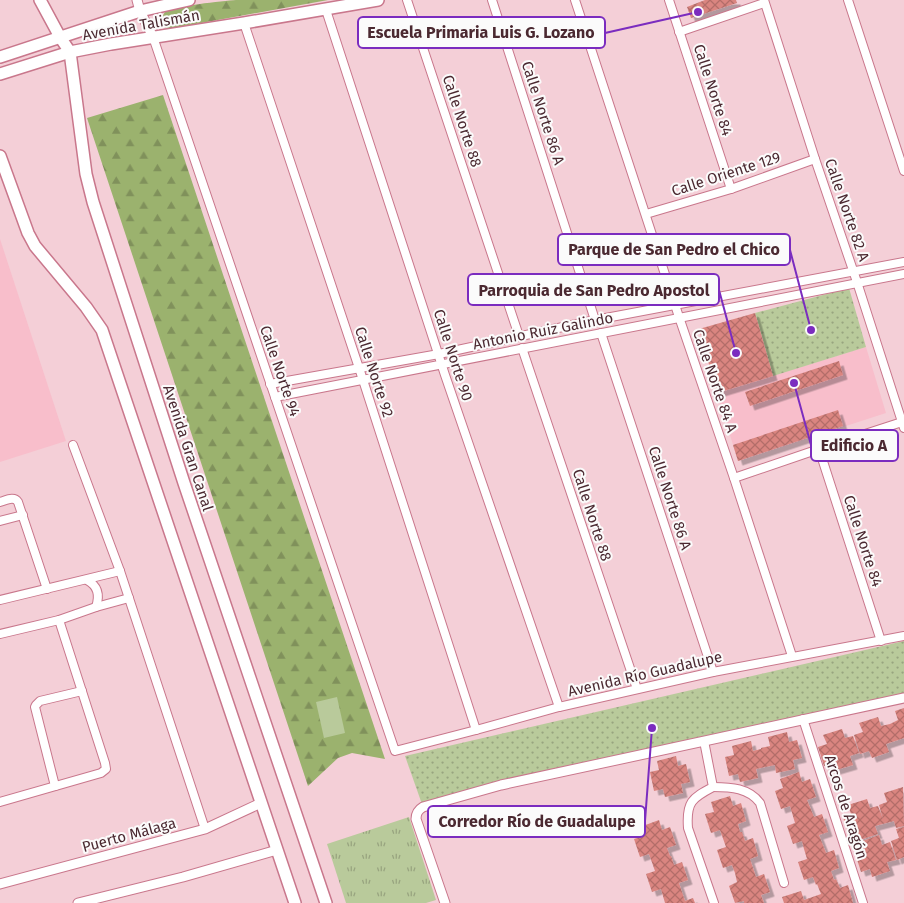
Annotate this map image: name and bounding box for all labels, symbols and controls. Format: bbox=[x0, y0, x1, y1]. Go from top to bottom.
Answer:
street label: Avenida Talismán bbox=[81, 6, 201, 44]
callout: Escuela Primaria Luis G. Lozano bbox=[358, 17, 605, 48]
text: Escuela Primaria Luis G. Lozano bbox=[367, 23, 595, 42]
street label: Calle Norte 84 bbox=[690, 42, 736, 138]
street label: Calle Norte 86 A bbox=[518, 59, 568, 168]
street label: Calle Norte 88 bbox=[439, 73, 485, 169]
street label: Calle Oriente 129 bbox=[669, 148, 783, 200]
street label: Calle Norte 82 A bbox=[821, 156, 873, 264]
callout: Parque de San Pedro el Chico bbox=[558, 234, 790, 265]
text: Parque de San Pedro el Chico bbox=[568, 240, 780, 259]
callout: Parroquia de San Pedro Apostol bbox=[468, 274, 719, 305]
text: Parroquia de San Pedro Apostol bbox=[479, 281, 710, 300]
street label: Calle Norte 90 bbox=[430, 307, 476, 403]
street label: Antonio Ruiz Galindo bbox=[471, 309, 615, 353]
street label: Calle Norte 94 bbox=[256, 323, 304, 419]
street label: Calle Norte 92 bbox=[351, 324, 397, 420]
street label: Calle Norte 84 A bbox=[689, 327, 741, 435]
street label: Avenida Gran Canal bbox=[159, 383, 217, 514]
callout: Edificio A bbox=[811, 430, 898, 461]
text: Edificio A bbox=[821, 436, 888, 455]
street label: Calle Norte 86 A bbox=[645, 444, 695, 553]
street label: Calle Norte 88 bbox=[569, 467, 615, 563]
street label: Calle Norte 84 bbox=[840, 493, 886, 589]
street label: Avenida Río Guadalupe bbox=[566, 647, 724, 701]
street label: Arcos de Aragón bbox=[821, 753, 871, 861]
callout: Corredor Río de Guadalupe bbox=[428, 806, 645, 837]
text: Corredor Río de Guadalupe bbox=[438, 812, 636, 831]
street label: Puerto Málaga bbox=[80, 814, 178, 856]

